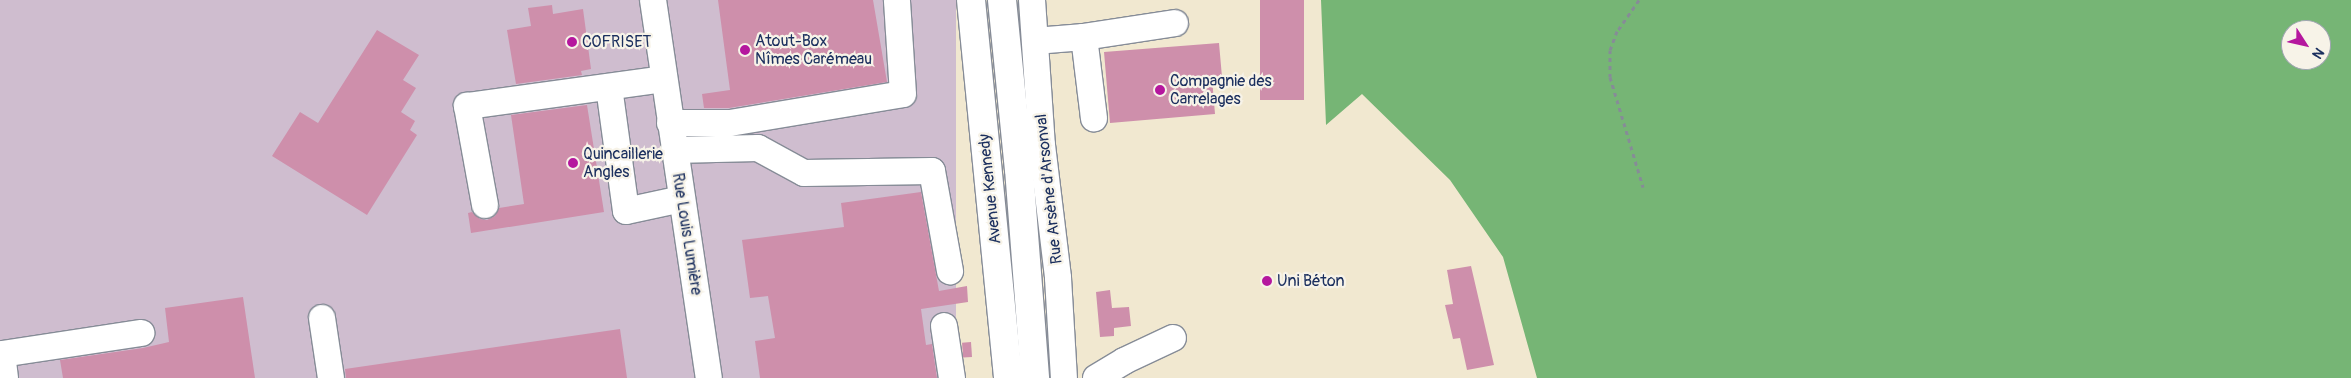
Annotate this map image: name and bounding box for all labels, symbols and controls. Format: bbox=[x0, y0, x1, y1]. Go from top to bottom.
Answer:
north arrow bbox=[2281, 20, 2331, 70]
place label: Atout-Box Nîmes Carémeau bbox=[755, 31, 872, 69]
place label: COFRISET bbox=[582, 32, 651, 52]
marker: COFRISET bbox=[566, 36, 578, 48]
marker: Atout-Box Nîmes Carémeau bbox=[739, 44, 751, 56]
text: N bbox=[2308, 45, 2328, 62]
place label: Compagnie des Carrelages bbox=[1170, 71, 1272, 109]
marker: Compagnie des Carrelages bbox=[1154, 84, 1166, 96]
street label: Rue Arsène d'Arsonval bbox=[1032, 113, 1066, 265]
street label: Avenue Kennedy bbox=[975, 133, 1005, 245]
place label: Quincaillerie Angles bbox=[583, 144, 663, 182]
marker: Quincaillerie Angles bbox=[567, 157, 579, 169]
street label: Rue Louis Lumière bbox=[668, 172, 706, 296]
place label: Uni Béton bbox=[1277, 271, 1344, 291]
marker: Uni Béton bbox=[1261, 275, 1273, 287]

